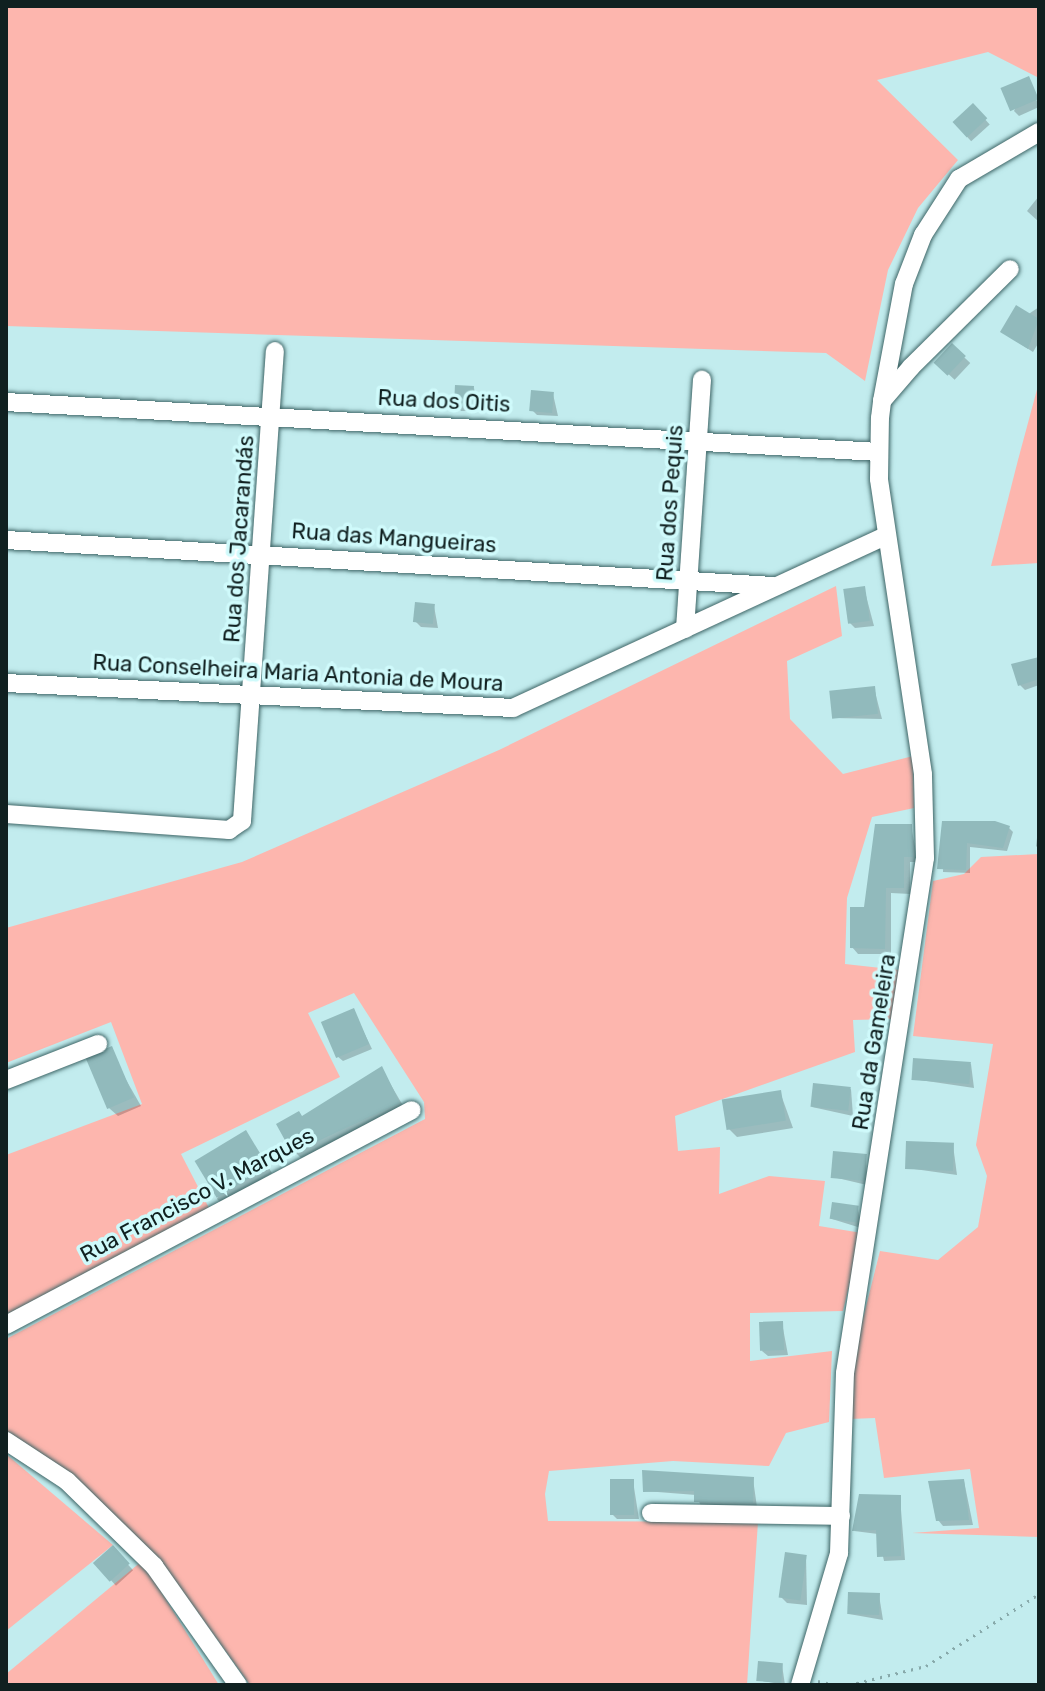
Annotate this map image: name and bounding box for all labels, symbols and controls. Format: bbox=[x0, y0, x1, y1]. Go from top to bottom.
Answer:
street label: Rua dos Oitis bbox=[377, 384, 511, 418]
street label: Rua dos Pequis bbox=[651, 424, 689, 582]
street label: Rua dos Jacarandás bbox=[219, 434, 259, 644]
street label: Rua das Mangueiras bbox=[291, 518, 497, 558]
street label: Rua Conselheira Maria Antonia de Moura bbox=[92, 649, 504, 697]
street label: Rua da Gameleira bbox=[847, 952, 901, 1132]
street label: Rua Francisco V. Marques bbox=[75, 1122, 319, 1268]

